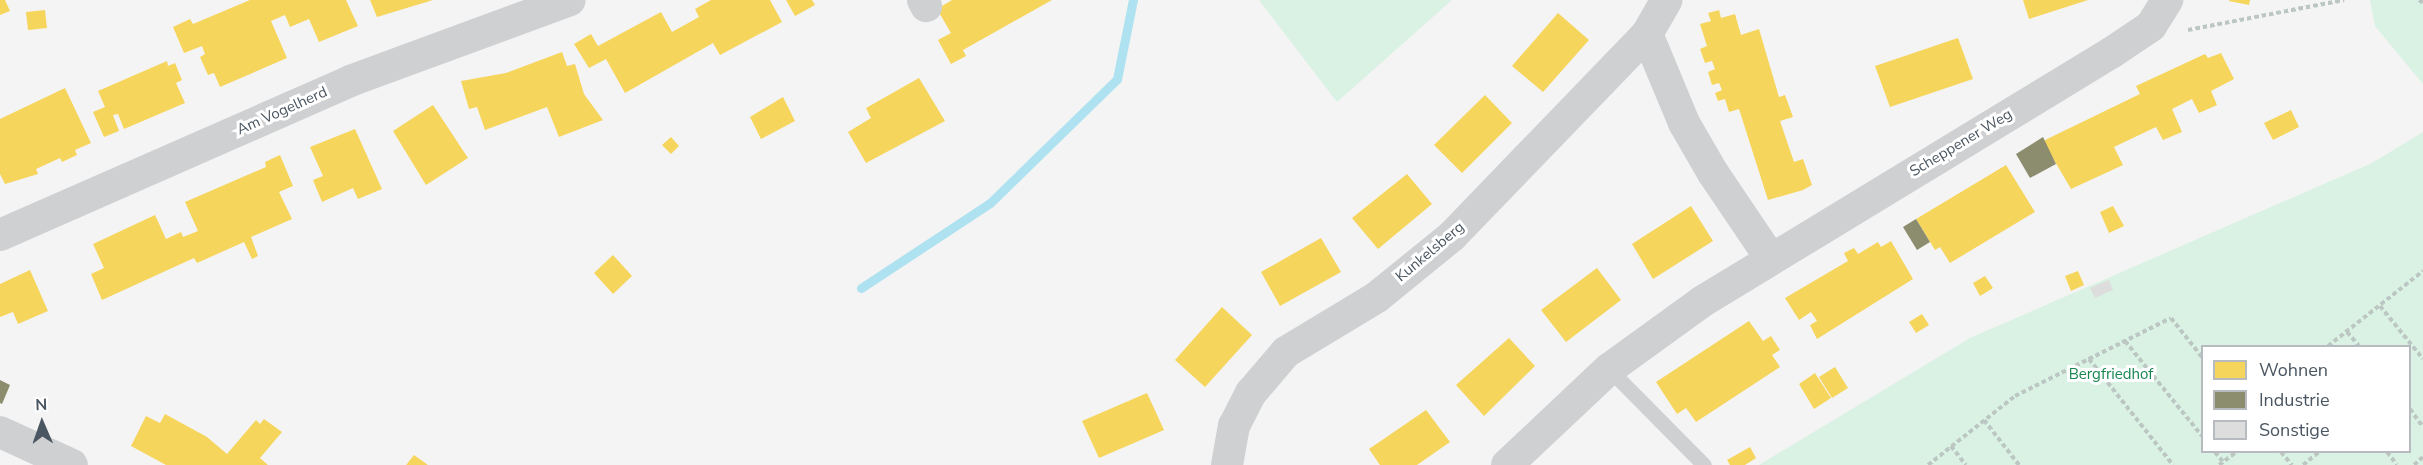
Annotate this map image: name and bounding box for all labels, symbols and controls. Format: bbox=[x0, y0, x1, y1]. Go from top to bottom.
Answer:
street label: Am Vogelherd bbox=[234, 83, 330, 139]
street label: Scheppener Weg bbox=[1907, 105, 2015, 181]
street label: Kunkelsberg bbox=[1392, 218, 1468, 286]
legend bbox=[2201, 345, 2411, 453]
text: Wohnen bbox=[2259, 358, 2328, 382]
park label: Bergfriedhof bbox=[2069, 366, 2153, 384]
text: Industrie bbox=[2259, 388, 2330, 412]
north arrow bbox=[12, 393, 72, 453]
text: N bbox=[35, 394, 48, 416]
text: Sonstige bbox=[2259, 418, 2329, 442]

